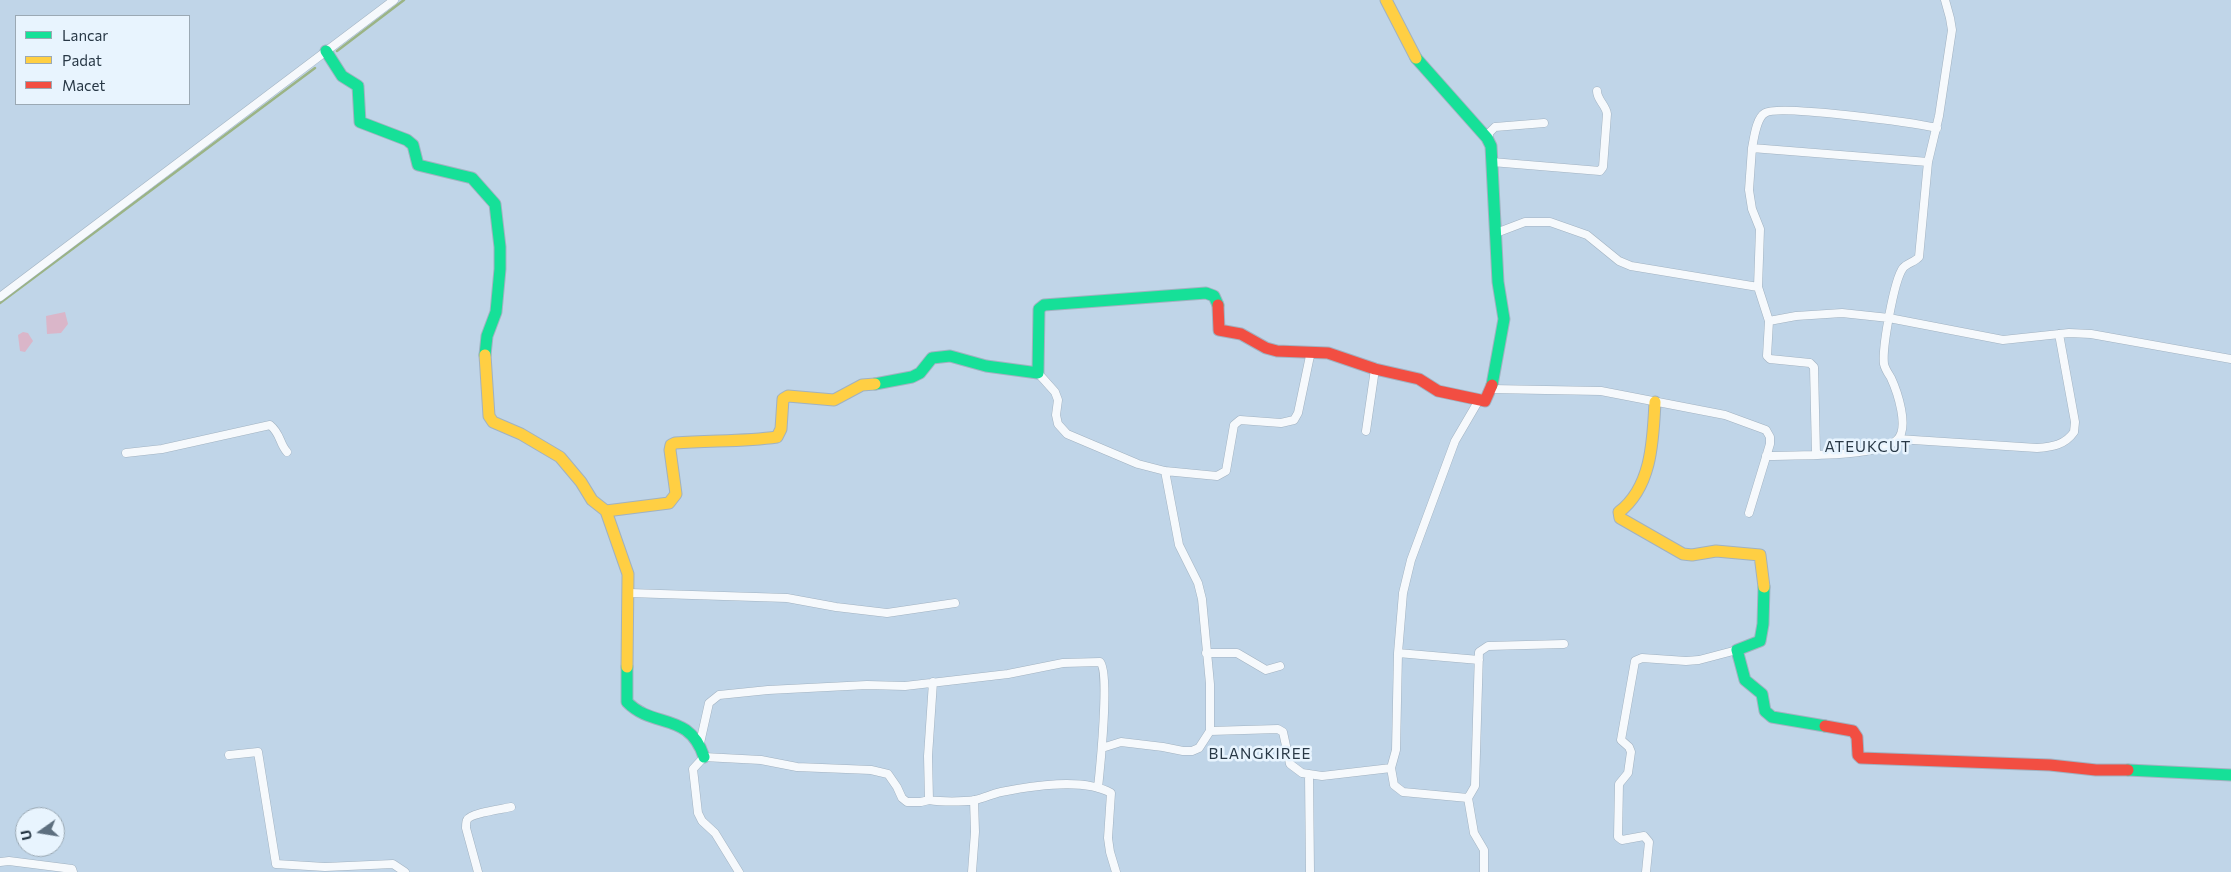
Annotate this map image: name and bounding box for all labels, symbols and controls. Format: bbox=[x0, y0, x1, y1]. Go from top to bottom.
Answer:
legend bbox=[15, 15, 190, 105]
text: Lancar bbox=[62, 26, 108, 44]
text: Padat bbox=[62, 51, 102, 69]
text: Macet bbox=[62, 76, 105, 94]
district label: ATEUKCUT bbox=[1824, 438, 1912, 456]
district label: BLANGKIREE bbox=[1207, 745, 1313, 763]
north arrow bbox=[15, 807, 65, 857]
text: U bbox=[16, 828, 35, 842]

